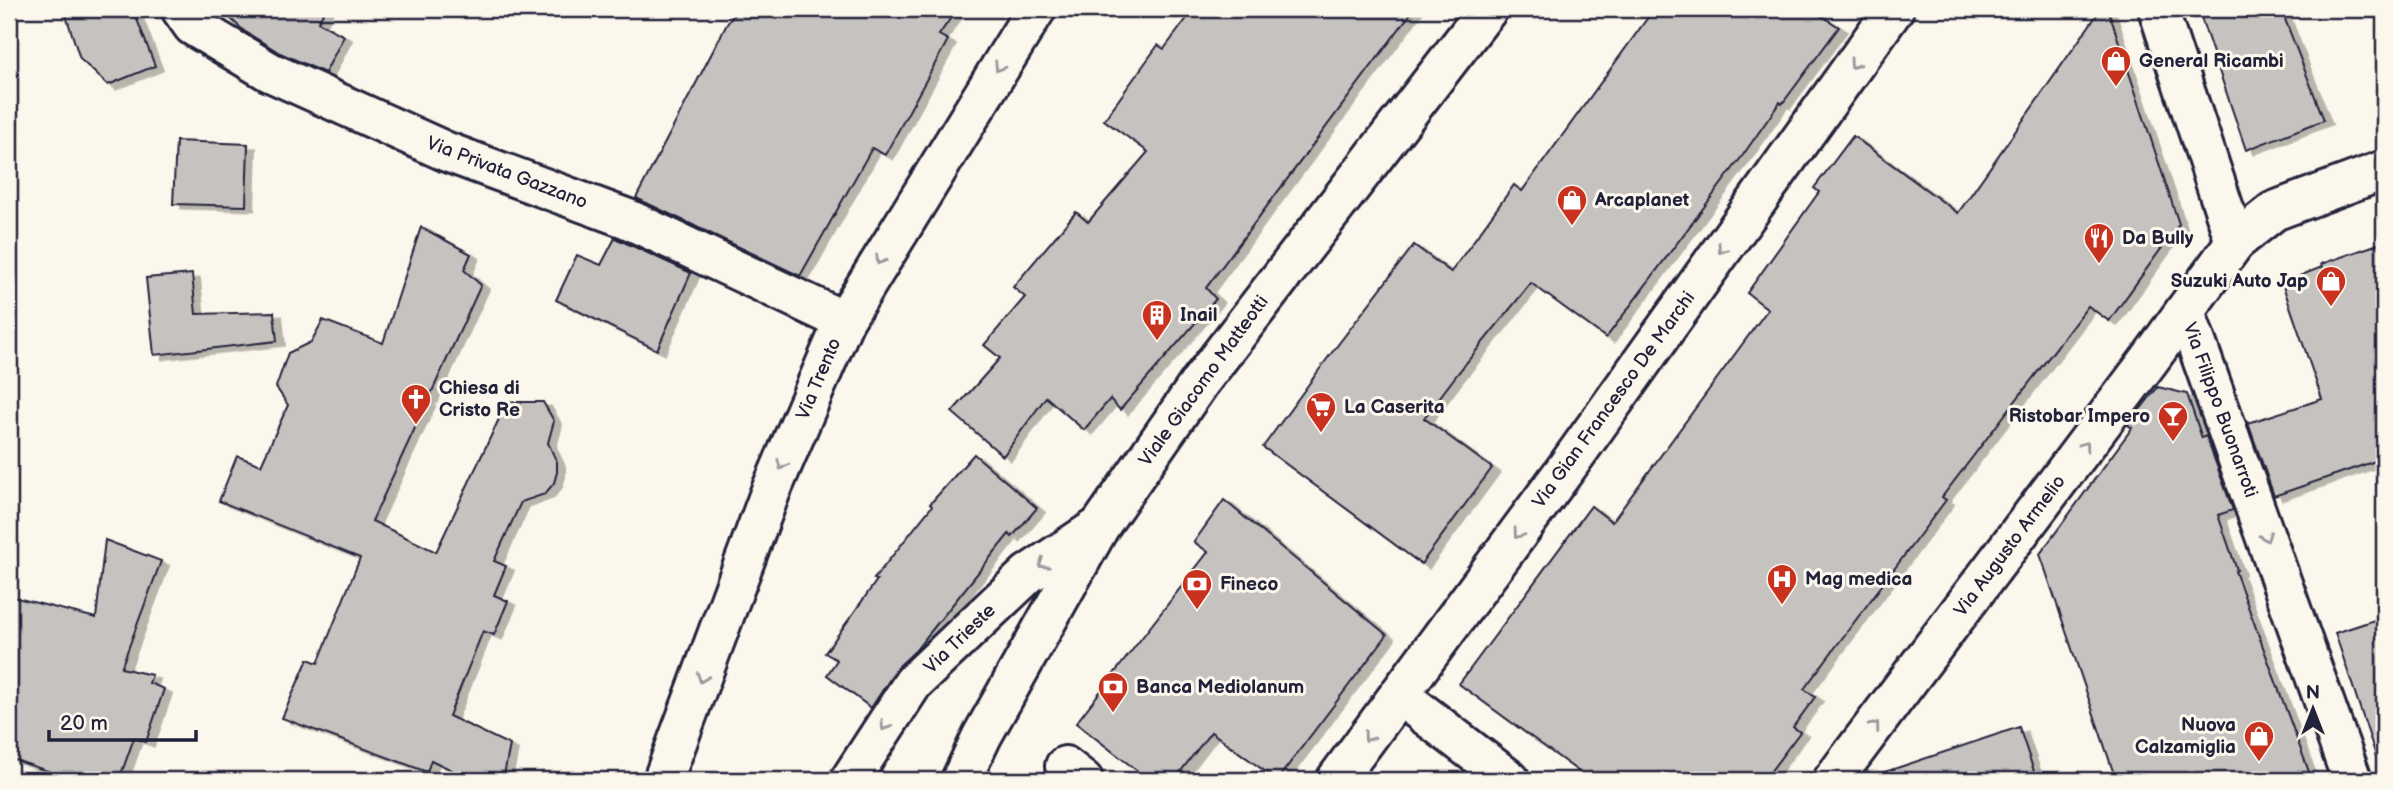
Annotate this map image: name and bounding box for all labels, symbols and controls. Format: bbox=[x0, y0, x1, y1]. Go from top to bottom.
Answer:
shop icon: General Ricambi bbox=[2099, 44, 2133, 88]
place label: General Ricambi bbox=[2139, 50, 2284, 73]
one-way arrow bbox=[1850, 56, 1862, 69]
one-way arrow bbox=[995, 59, 1008, 72]
street label: Via Privata Gazzano bbox=[423, 132, 591, 214]
shop icon: Arcaplanet bbox=[1555, 183, 1589, 227]
place label: Arcaplanet bbox=[1594, 189, 1690, 212]
restaurant icon: Da Bully bbox=[2082, 221, 2116, 265]
place label: Da Bully bbox=[2122, 227, 2194, 250]
one-way arrow bbox=[1718, 241, 1730, 254]
one-way arrow bbox=[876, 253, 889, 266]
shop icon: Suzuki Auto Jap bbox=[2314, 264, 2348, 308]
place label: Suzuki Auto Jap bbox=[2171, 270, 2308, 293]
street label: Via Gian Francesco De Marchi bbox=[1528, 287, 1700, 513]
street label: Viale Giacomo Matteotti bbox=[1134, 291, 1274, 471]
building icon: Inail bbox=[1140, 298, 1174, 342]
place label: Inail bbox=[1180, 304, 1217, 327]
street label: Via Filippo Buonarroti bbox=[2178, 319, 2262, 501]
street label: Via Trento bbox=[792, 335, 846, 423]
place label: Chiesa di Cristo Re bbox=[439, 377, 520, 422]
church icon: Chiesa di Cristo Re bbox=[399, 382, 433, 426]
supermarket icon: La Caserita bbox=[1304, 390, 1338, 434]
place label: La Caserita bbox=[1344, 396, 1445, 419]
bar icon: Ristobar Impero bbox=[2156, 399, 2190, 443]
place label: Ristobar Impero bbox=[2009, 405, 2150, 428]
one-way arrow bbox=[2077, 441, 2089, 454]
one-way arrow bbox=[776, 458, 790, 470]
street label: Via Augusto Armelio bbox=[1949, 471, 2071, 621]
one-way arrow bbox=[1513, 526, 1526, 539]
one-way arrow bbox=[2258, 530, 2272, 542]
one-way arrow bbox=[1038, 556, 1051, 568]
hospital icon: Mag medica bbox=[1765, 562, 1799, 606]
bank icon: Fineco bbox=[1180, 567, 1214, 611]
place label: Mag medica bbox=[1805, 568, 1912, 591]
place label: Fineco bbox=[1220, 573, 1278, 596]
street label: Via Trieste bbox=[919, 599, 1001, 679]
bank icon: Banca Mediolanum bbox=[1096, 670, 1130, 714]
one-way arrow bbox=[696, 671, 710, 683]
north arrow bbox=[2278, 674, 2348, 744]
place label: Banca Mediolanum bbox=[1136, 676, 1304, 699]
text: N bbox=[2306, 682, 2320, 705]
scale bar bbox=[49, 698, 196, 742]
text: 20 m bbox=[60, 711, 108, 736]
place label: Nuova Calzamiglia bbox=[2135, 714, 2236, 759]
one-way arrow bbox=[881, 718, 894, 731]
shop icon: Nuova Calzamiglia bbox=[2242, 719, 2276, 763]
one-way arrow bbox=[1866, 721, 1879, 734]
one-way arrow bbox=[1364, 729, 1377, 742]

